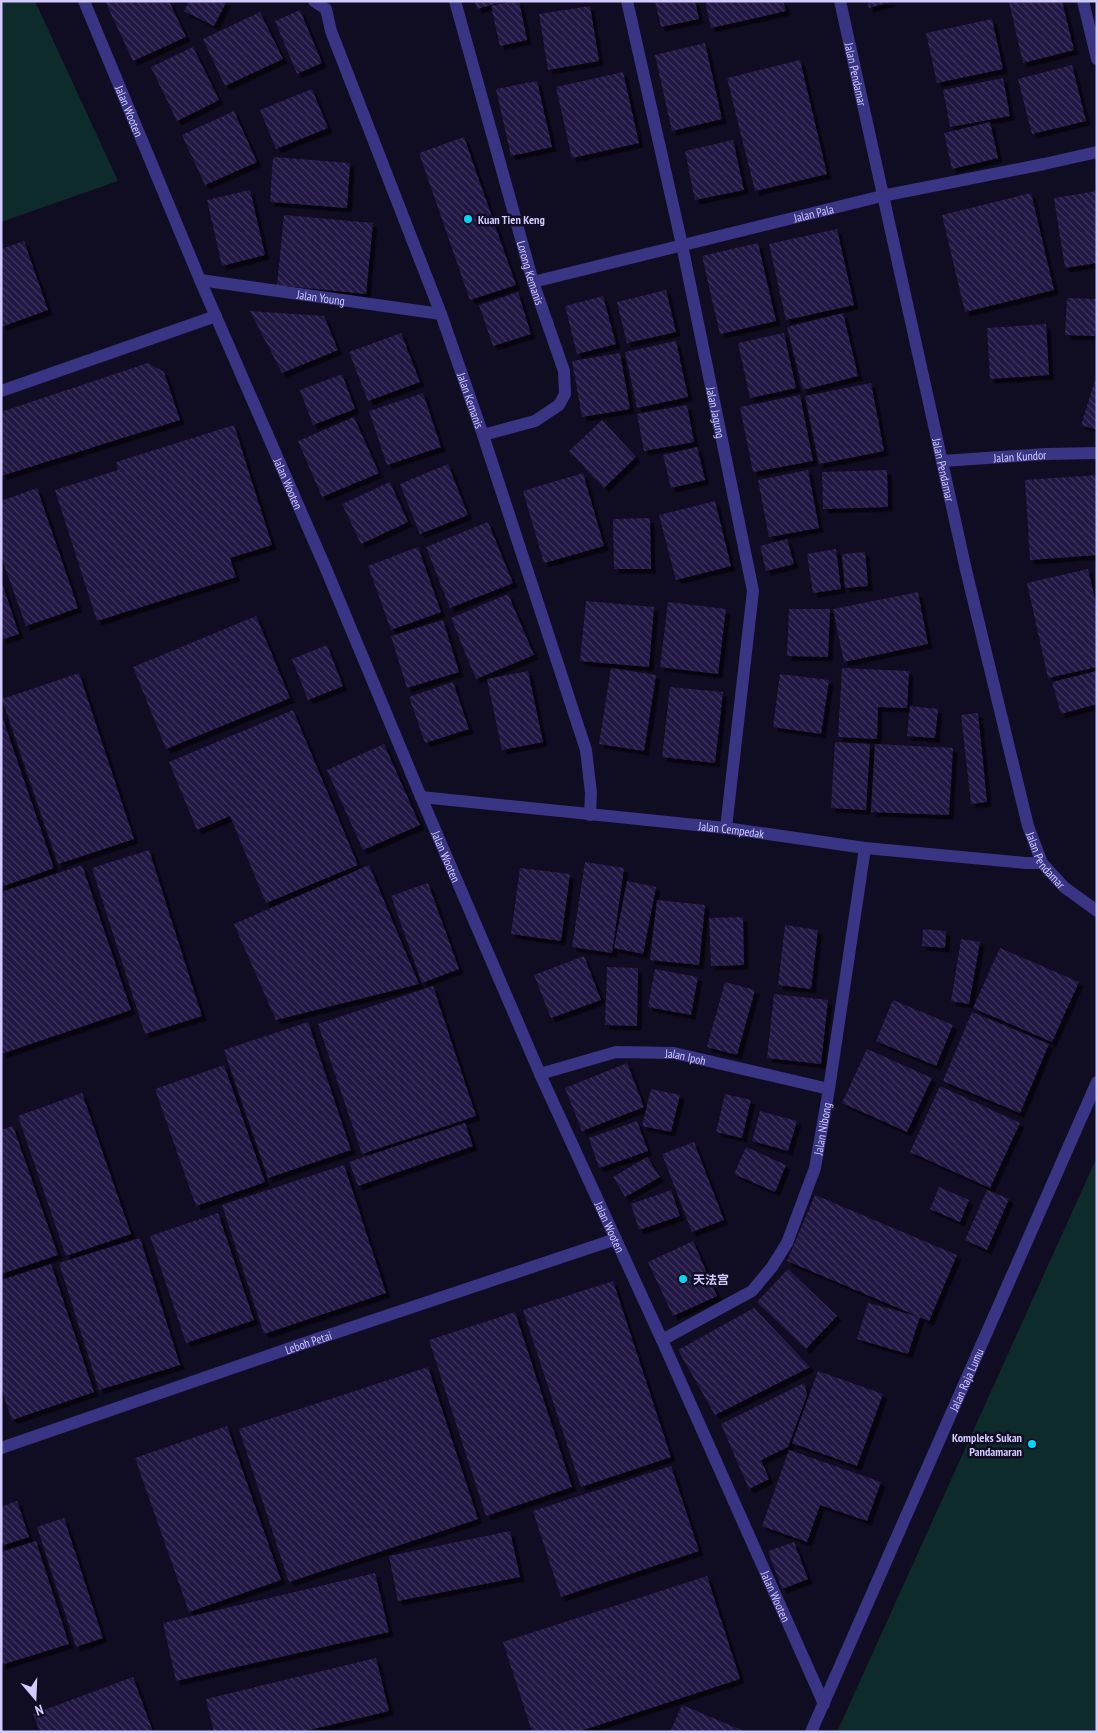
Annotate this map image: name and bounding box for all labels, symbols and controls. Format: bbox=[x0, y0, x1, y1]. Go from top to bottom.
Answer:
street label: Jalan Pendamar bbox=[842, 40, 871, 108]
street label: Jalan Wooten bbox=[112, 82, 147, 139]
street label: Jalan Pala bbox=[791, 201, 835, 225]
place label: Kuan Tien Keng bbox=[478, 212, 545, 227]
marker: Kuan Tien Keng bbox=[462, 213, 474, 225]
street label: Lorong Kemanis bbox=[514, 239, 548, 307]
street label: Jalan Young bbox=[295, 286, 346, 308]
street label: Jalan Kemanis bbox=[454, 369, 488, 430]
street label: Jalan Jagung bbox=[704, 385, 729, 439]
street label: Jalan Pendamar bbox=[929, 436, 958, 503]
street label: Jalan Kundor bbox=[992, 446, 1047, 465]
street label: Jalan Wooten bbox=[271, 454, 306, 511]
street label: Jalan Cempedak bbox=[697, 818, 765, 841]
street label: Jalan Wooten bbox=[428, 827, 464, 884]
street label: Jalan Pendamar bbox=[1023, 829, 1069, 892]
street label: Jalan Ipoh bbox=[664, 1045, 708, 1068]
street label: Jalan Nibong bbox=[810, 1101, 834, 1157]
street label: Jalan Wooten bbox=[591, 1198, 628, 1255]
place label: 天法宫 bbox=[693, 1272, 729, 1287]
marker: 天法宫 bbox=[677, 1273, 689, 1285]
street label: Leboh Petai bbox=[283, 1327, 334, 1357]
street label: Jalan Raja Lumu bbox=[945, 1346, 986, 1414]
place label: Kompleks Sukan Pandamaran bbox=[952, 1430, 1022, 1459]
marker: Kompleks Sukan Pandamaran bbox=[1026, 1438, 1038, 1450]
street label: Jalan Wooten bbox=[758, 1567, 794, 1624]
north arrow bbox=[10, 1673, 60, 1723]
text: N bbox=[33, 1701, 46, 1720]

